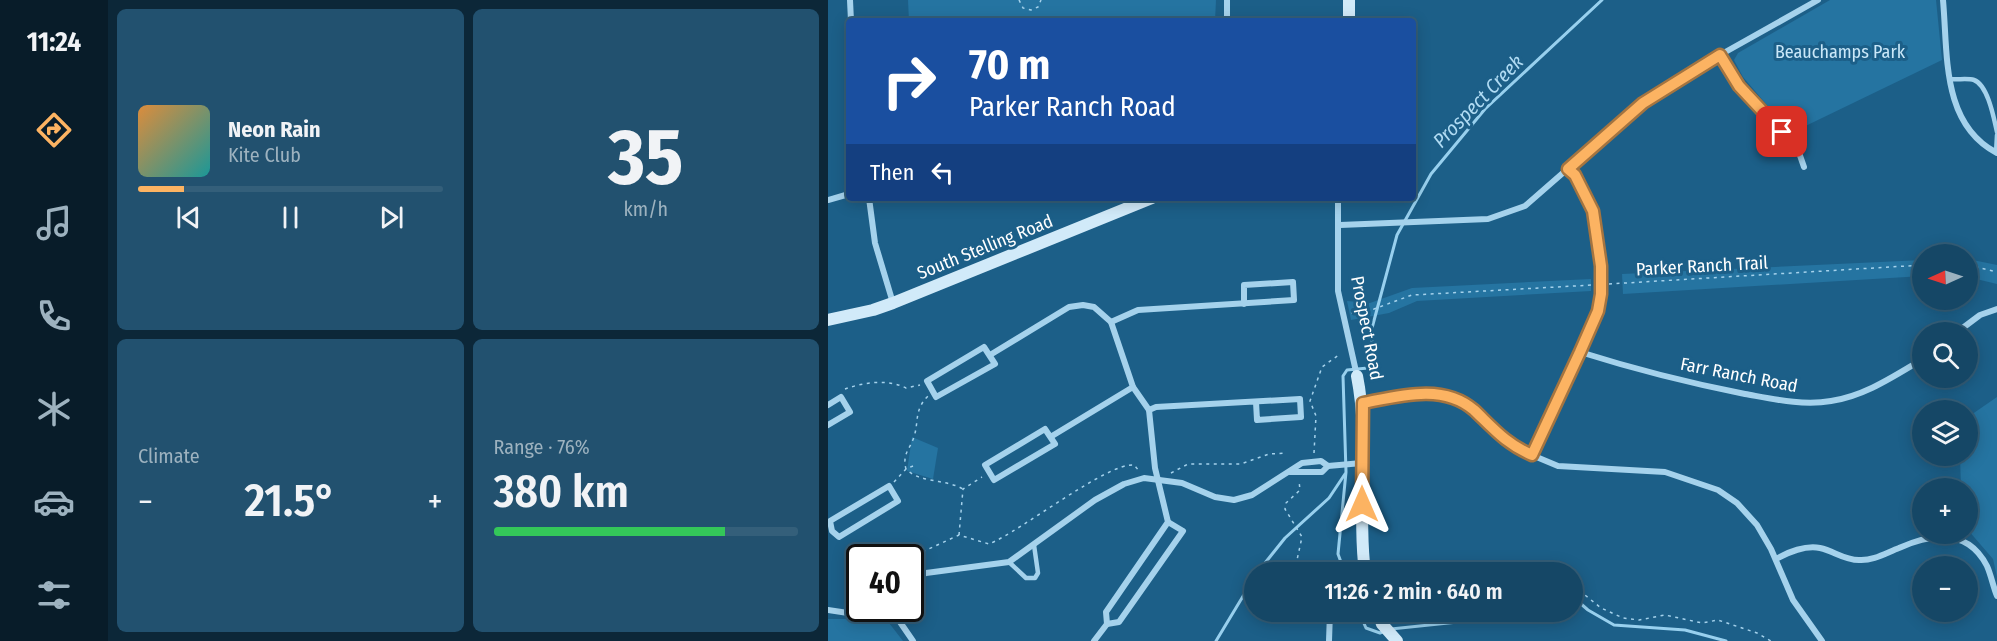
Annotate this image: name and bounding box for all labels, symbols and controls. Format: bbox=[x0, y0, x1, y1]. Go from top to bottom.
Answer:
text: 11:24 bbox=[27, 26, 81, 58]
text: 70 m bbox=[969, 40, 1050, 90]
park label: Beauchamps Park bbox=[1775, 41, 1906, 63]
icon: right bbox=[870, 42, 948, 120]
water label: Prospect Creek bbox=[1428, 50, 1528, 152]
text: Parker Ranch Road bbox=[969, 91, 1176, 123]
pin bbox=[1756, 106, 1807, 157]
icon: directions bbox=[33, 109, 75, 151]
text: 35 bbox=[608, 111, 683, 205]
icon: arrive bbox=[1765, 115, 1798, 148]
text: Neon Rain bbox=[228, 116, 321, 143]
text: Kite Club bbox=[228, 143, 301, 167]
icon: left bbox=[926, 156, 959, 189]
text: Then bbox=[870, 159, 914, 186]
text: km/h bbox=[623, 197, 668, 221]
icon: previous bbox=[172, 201, 205, 234]
icon: pause bbox=[274, 201, 307, 234]
icon: next bbox=[375, 201, 408, 234]
icon: music bbox=[33, 202, 75, 244]
street label: South Stelling Road bbox=[914, 210, 1056, 284]
north arrow bbox=[1912, 244, 1978, 310]
map controls bbox=[1912, 244, 1978, 622]
street label: Parker Ranch Trail bbox=[1635, 252, 1769, 280]
street label: Prospect Road bbox=[1346, 274, 1388, 382]
icon: phone bbox=[33, 295, 75, 337]
button: search bbox=[1912, 322, 1978, 388]
street label: Farr Ranch Road bbox=[1678, 353, 1800, 397]
icon: climate bbox=[33, 388, 75, 430]
button: layers bbox=[1912, 400, 1978, 466]
text: Range · 76% bbox=[494, 435, 590, 459]
text: Climate bbox=[138, 444, 200, 468]
text: 380 km bbox=[494, 465, 629, 519]
position arrow bbox=[1330, 472, 1394, 536]
text: 21.5° bbox=[244, 474, 336, 528]
button: + bbox=[1912, 478, 1978, 544]
icon: car bbox=[33, 481, 75, 523]
text: − bbox=[138, 482, 153, 522]
text: + bbox=[427, 482, 443, 522]
speed limit sign: 40 bbox=[846, 544, 924, 622]
button: − bbox=[1912, 556, 1978, 622]
icon: filters bbox=[33, 574, 75, 616]
text: 11:26 · 2 min · 640 m bbox=[1324, 578, 1503, 605]

